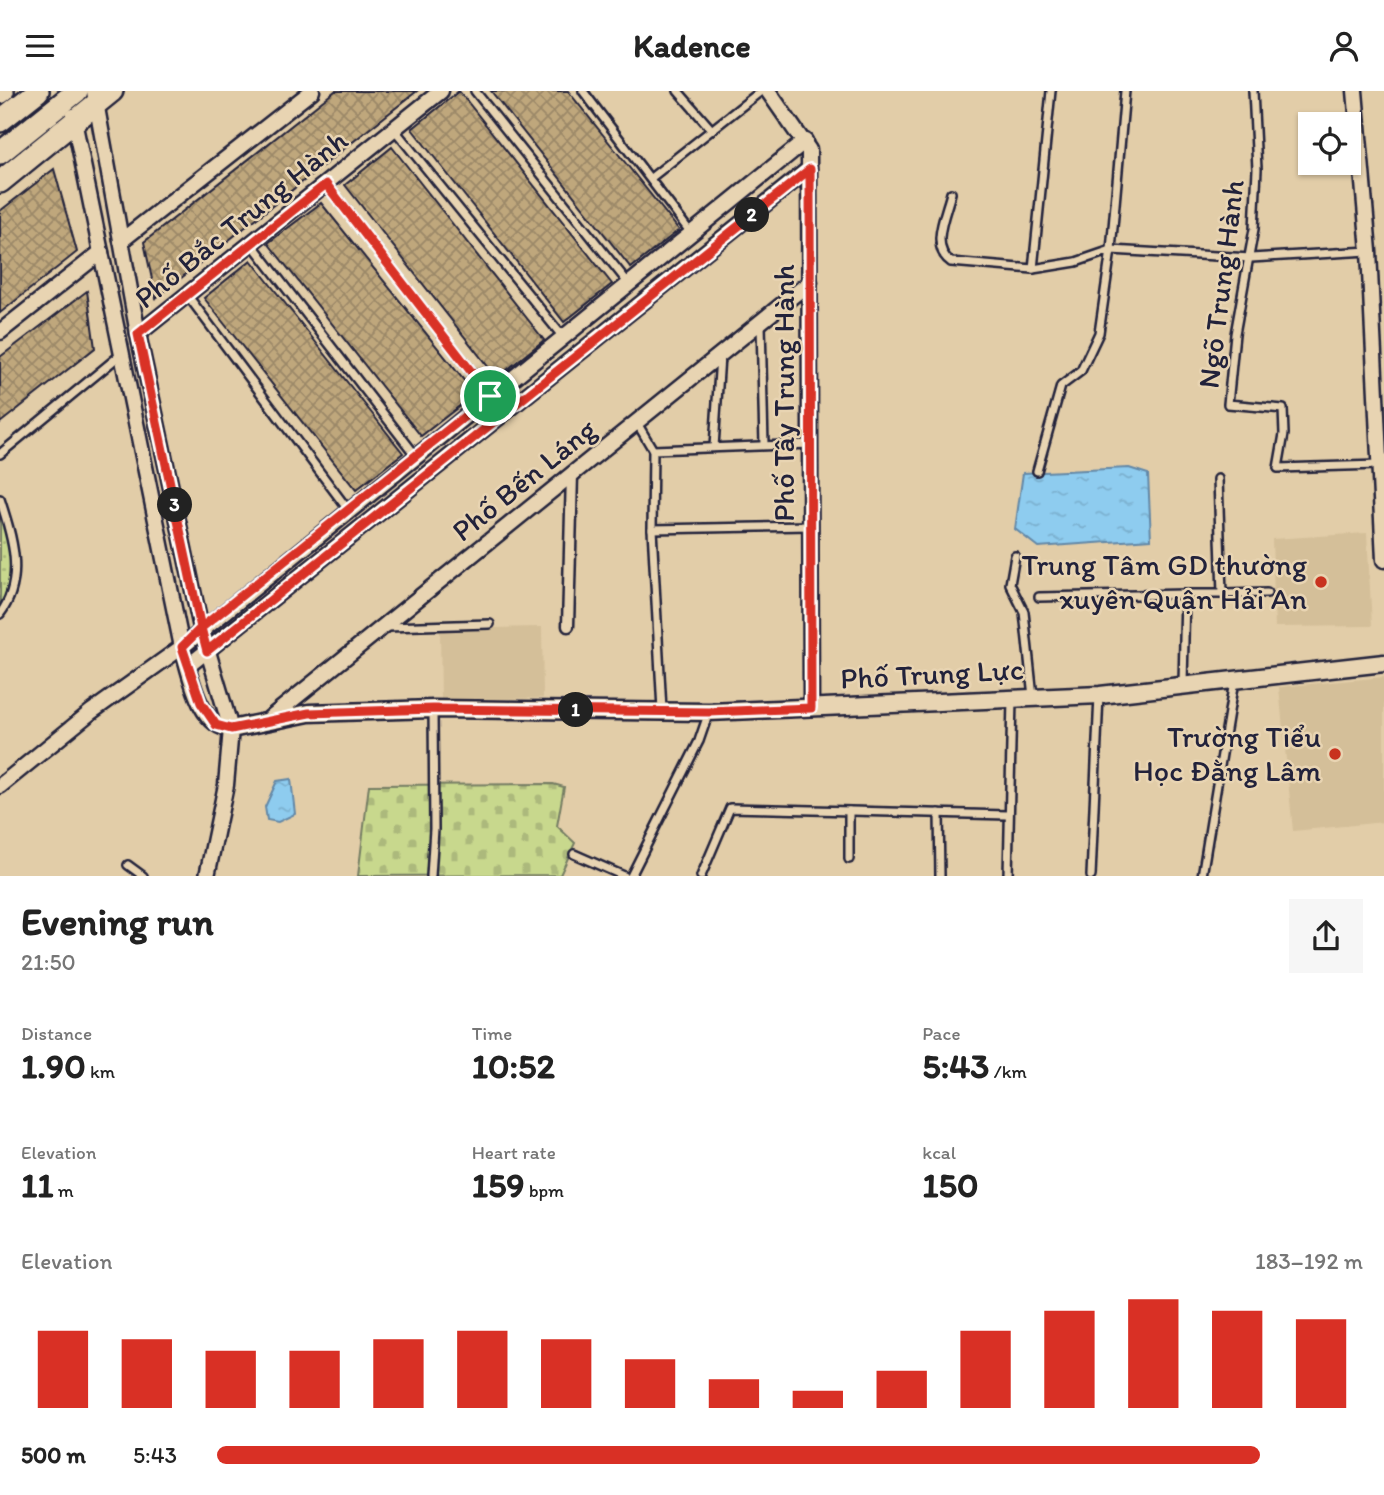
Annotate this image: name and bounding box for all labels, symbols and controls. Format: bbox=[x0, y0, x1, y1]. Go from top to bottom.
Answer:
icon: menu bbox=[21, 27, 59, 65]
text: Kadence bbox=[633, 27, 751, 65]
icon: person bbox=[1325, 27, 1363, 65]
map controls bbox=[1298, 112, 1361, 175]
button: locate bbox=[1298, 112, 1361, 175]
street label: Phố Bắc Trung Hành bbox=[127, 121, 355, 316]
street label: Ngõ Trung Hành bbox=[1189, 177, 1252, 390]
pin: 2 bbox=[734, 197, 770, 233]
text: 2 bbox=[747, 203, 757, 226]
street label: Phố Tây Trung Hành bbox=[765, 264, 802, 522]
pin bbox=[460, 366, 520, 426]
icon: arrive bbox=[471, 377, 509, 415]
street label: Phố Bến Láng bbox=[444, 410, 604, 549]
pin: 3 bbox=[158, 487, 192, 523]
text: 3 bbox=[169, 493, 180, 516]
place label: Trung Tâm GD thường xuyên Quận Hải An bbox=[1021, 546, 1308, 617]
marker: Trung Tâm GD thường xuyên Quận Hải An bbox=[1313, 574, 1329, 590]
street label: Phố Trung Lực bbox=[839, 650, 1025, 697]
pin: 1 bbox=[558, 693, 594, 727]
text: 1 bbox=[571, 698, 580, 721]
place label: Trường Tiểu Học Đằng Lâm bbox=[1133, 718, 1321, 789]
marker: Trường Tiểu Học Đằng Lâm bbox=[1327, 746, 1343, 762]
text: Evening run bbox=[21, 899, 214, 945]
button: share bbox=[1289, 899, 1363, 973]
text: 21:50 bbox=[21, 948, 76, 976]
text: Distance bbox=[21, 1022, 92, 1045]
text: Time bbox=[472, 1022, 512, 1045]
text: Pace bbox=[922, 1022, 960, 1045]
text: 1.90 bbox=[21, 1045, 86, 1087]
text: 10:52 bbox=[472, 1045, 555, 1087]
text: 5:43 bbox=[922, 1045, 989, 1087]
text: km bbox=[86, 1060, 115, 1083]
text: /km bbox=[989, 1060, 1027, 1083]
text: Elevation bbox=[21, 1141, 97, 1164]
text: Heart rate bbox=[472, 1141, 556, 1164]
text: kcal bbox=[922, 1141, 956, 1164]
text: 11 bbox=[21, 1164, 53, 1206]
text: 159 bbox=[472, 1164, 525, 1206]
text: 150 bbox=[922, 1164, 979, 1206]
text: m bbox=[53, 1179, 74, 1202]
text: bpm bbox=[525, 1179, 564, 1202]
text: Elevation bbox=[21, 1247, 112, 1275]
text: 183–192 m bbox=[1255, 1247, 1363, 1275]
text: 500 m bbox=[21, 1441, 86, 1469]
text: 5:43 bbox=[133, 1441, 177, 1469]

